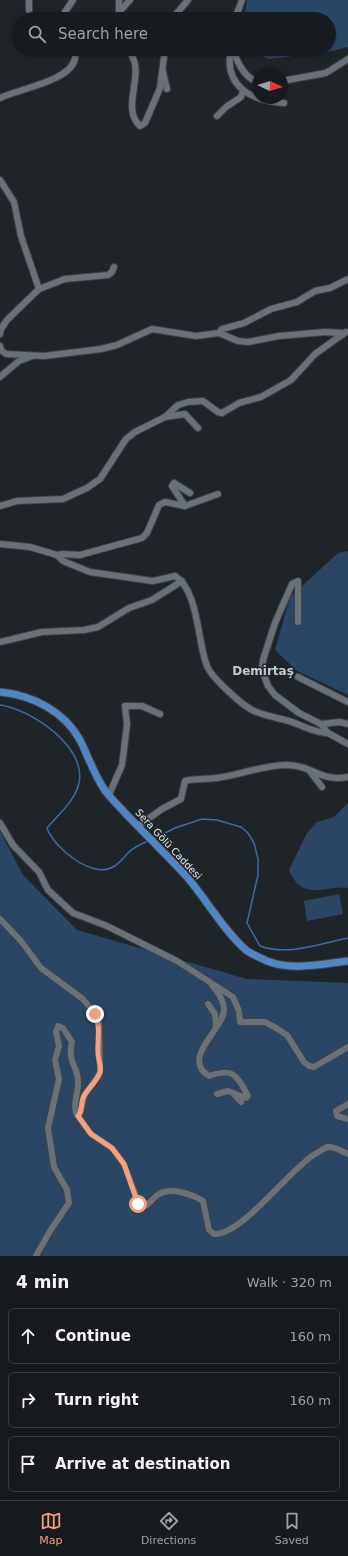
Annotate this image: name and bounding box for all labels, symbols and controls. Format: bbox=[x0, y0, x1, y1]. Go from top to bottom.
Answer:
search box bbox=[12, 12, 336, 56]
icon: search bbox=[26, 23, 48, 45]
text: Search here bbox=[58, 25, 148, 43]
north arrow bbox=[252, 68, 288, 104]
district label: Demirtaş bbox=[232, 664, 294, 678]
street label: Sera Gölü Caddesi bbox=[133, 807, 204, 882]
route end bbox=[86, 1005, 104, 1023]
route start bbox=[129, 1195, 147, 1213]
text: 4 min bbox=[16, 1272, 69, 1292]
text: Walk · 320 m bbox=[247, 1275, 332, 1290]
icon: ahead bbox=[17, 1325, 39, 1347]
text: Continue bbox=[55, 1327, 131, 1345]
text: 160 m bbox=[289, 1329, 331, 1344]
icon: right bbox=[17, 1389, 39, 1411]
text: Turn right bbox=[55, 1391, 139, 1409]
text: 160 m bbox=[289, 1393, 331, 1408]
icon: arrive bbox=[17, 1453, 39, 1475]
text: Arrive at destination bbox=[55, 1455, 230, 1473]
tab: Map bbox=[39, 1510, 62, 1547]
tab: Directions bbox=[141, 1510, 196, 1547]
tab: Saved bbox=[275, 1510, 309, 1547]

